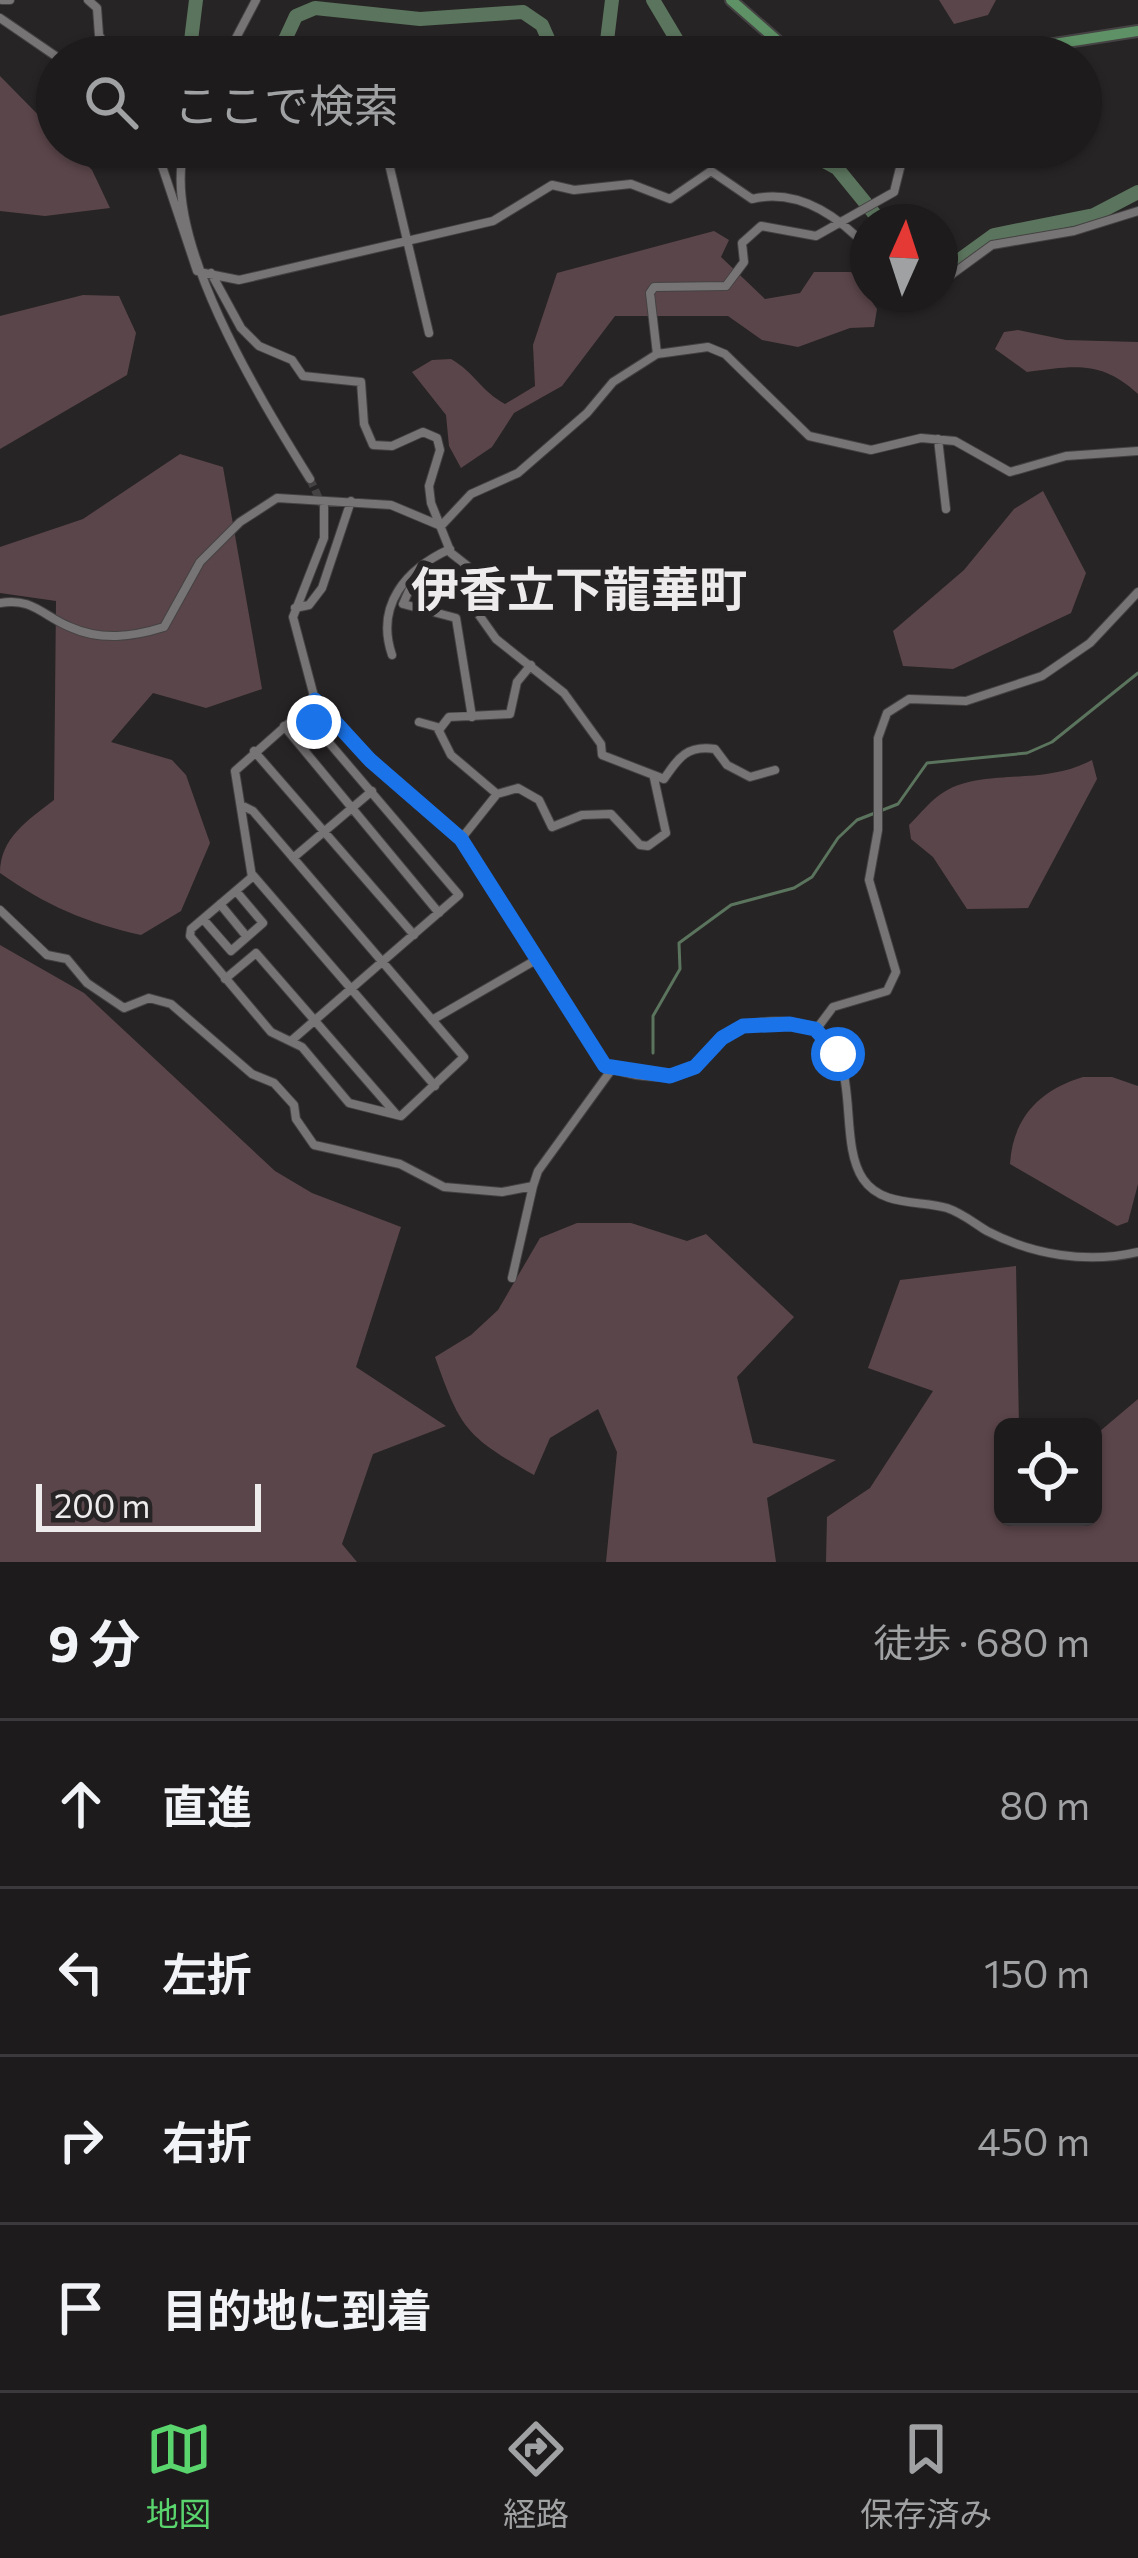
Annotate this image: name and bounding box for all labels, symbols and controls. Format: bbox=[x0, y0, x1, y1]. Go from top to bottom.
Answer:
search box bbox=[36, 36, 1102, 168]
icon: search bbox=[78, 69, 144, 135]
text: ここで検索 bbox=[174, 76, 399, 131]
north arrow bbox=[850, 204, 958, 312]
district label: 伊香立下龍華町 bbox=[411, 558, 747, 617]
route end bbox=[287, 695, 341, 749]
route start bbox=[811, 1027, 865, 1081]
map controls bbox=[994, 1418, 1102, 1526]
button: locate bbox=[994, 1418, 1102, 1526]
scale bar bbox=[36, 1478, 261, 1531]
text: 200 m bbox=[54, 1484, 150, 1525]
text: 9 分 bbox=[48, 1610, 140, 1673]
text: 徒歩 · 680 m bbox=[874, 1617, 1090, 1665]
icon: ahead bbox=[48, 1771, 114, 1837]
text: 直進 bbox=[162, 1777, 252, 1832]
text: 80 m bbox=[999, 1780, 1090, 1828]
icon: left bbox=[48, 1939, 114, 2005]
text: 左折 bbox=[162, 1945, 252, 2000]
text: 150 m bbox=[984, 1948, 1090, 1996]
icon: right bbox=[48, 2107, 114, 2173]
text: 右折 bbox=[162, 2113, 252, 2168]
text: 450 m bbox=[977, 2116, 1090, 2164]
icon: arrive bbox=[48, 2275, 114, 2341]
text: 目的地に到着 bbox=[162, 2281, 432, 2336]
tab: 地図 bbox=[146, 2416, 212, 2536]
tab: 経路 bbox=[503, 2416, 569, 2536]
tab: 保存済み bbox=[860, 2416, 992, 2536]

